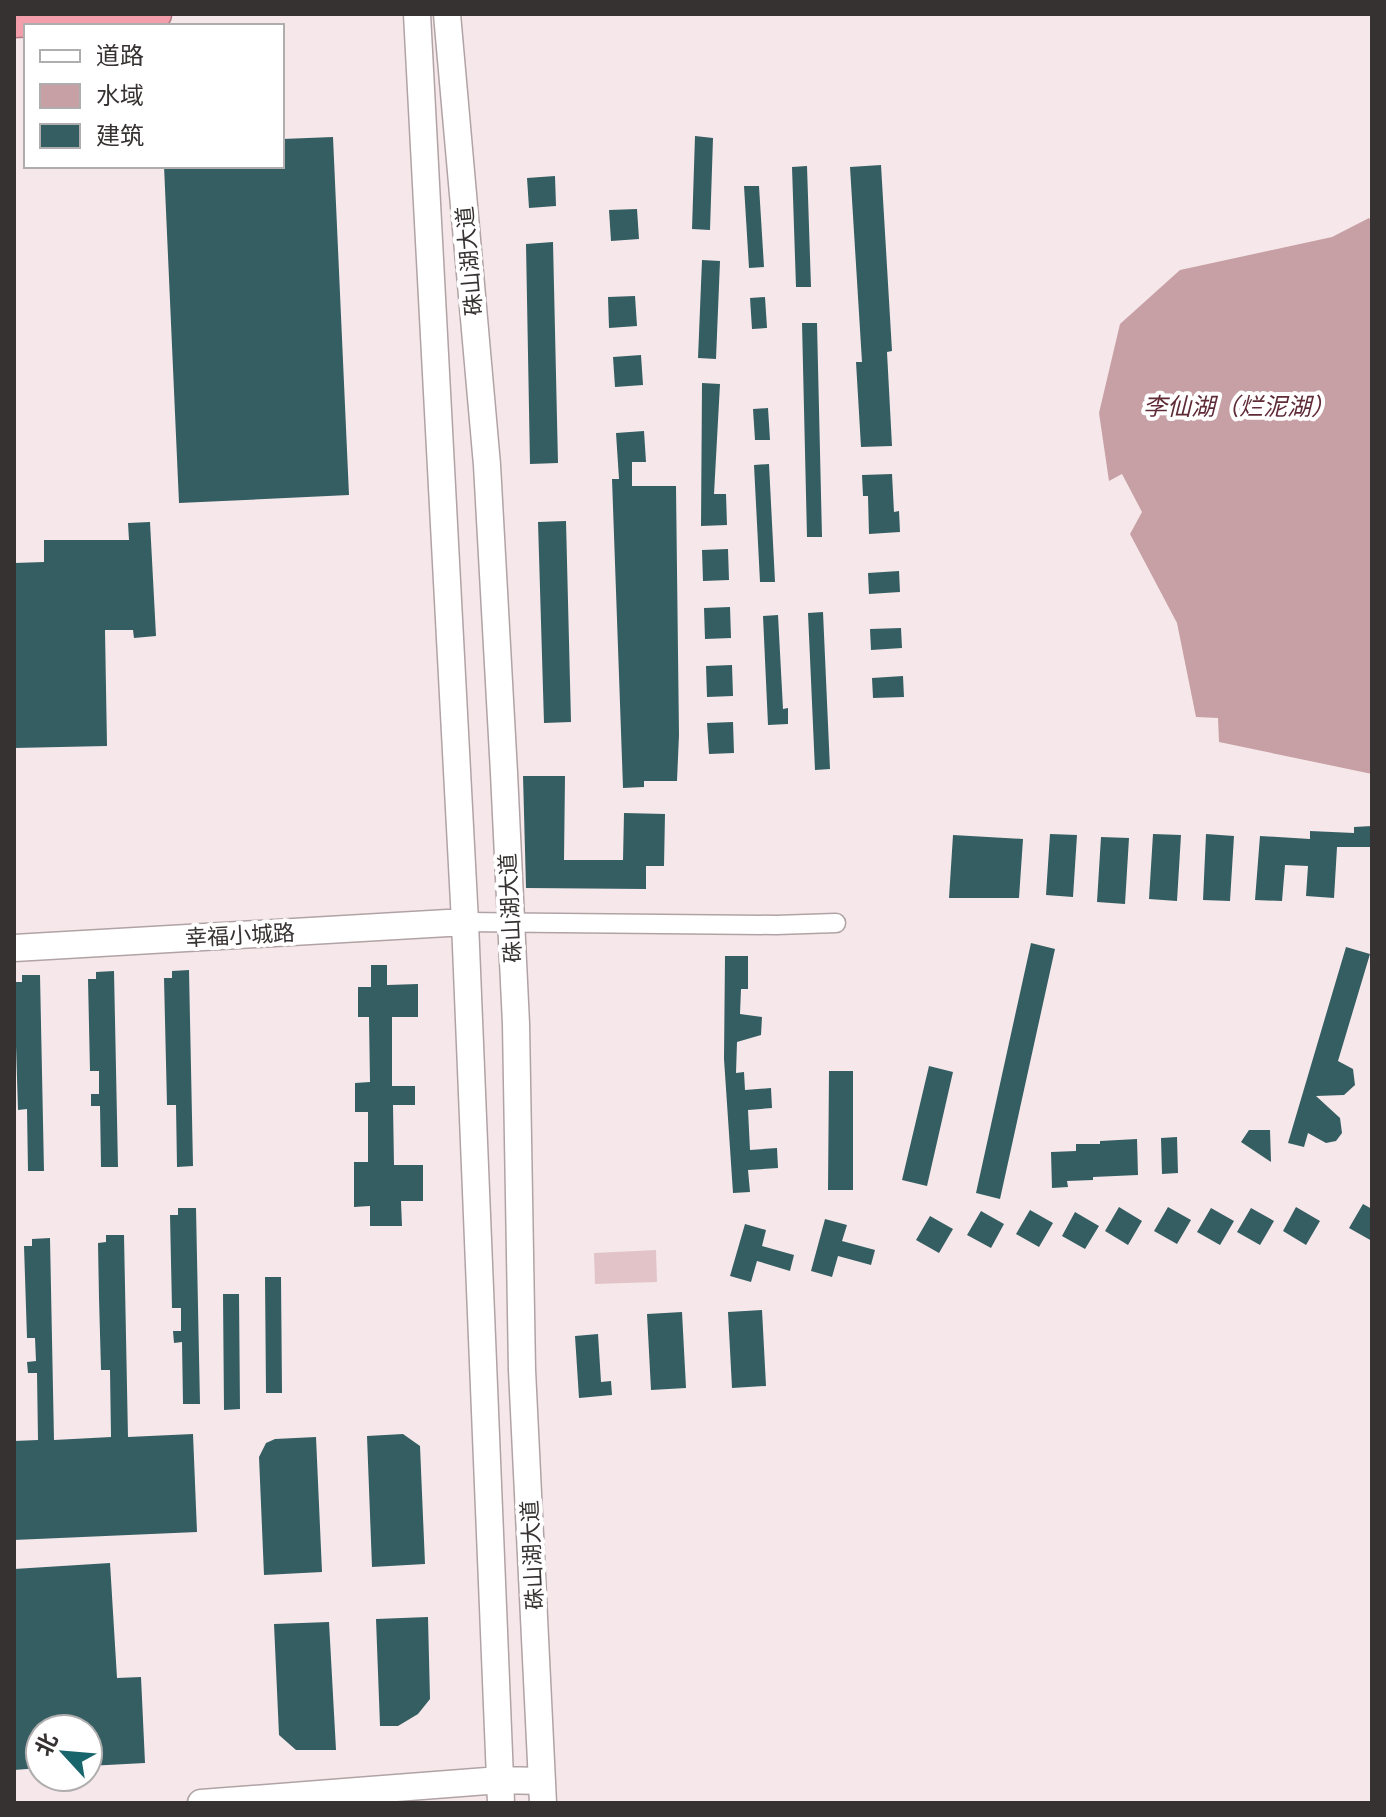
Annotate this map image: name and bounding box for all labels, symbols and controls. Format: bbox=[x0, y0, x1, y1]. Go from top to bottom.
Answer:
legend bbox=[24, 24, 284, 168]
text: 道路 bbox=[96, 39, 144, 71]
text: 水域 bbox=[96, 79, 144, 111]
text: 建筑 bbox=[96, 119, 144, 151]
street label: 硃山湖大道 bbox=[449, 205, 489, 317]
water label: 李仙湖（烂泥湖） bbox=[1143, 390, 1335, 422]
street label: 硃山湖大道 bbox=[492, 852, 528, 964]
street label: 幸福小城路 bbox=[184, 917, 296, 953]
street label: 硃山湖大道 bbox=[514, 1499, 550, 1611]
north arrow bbox=[24, 1713, 104, 1793]
text: 北 bbox=[28, 1728, 64, 1761]

